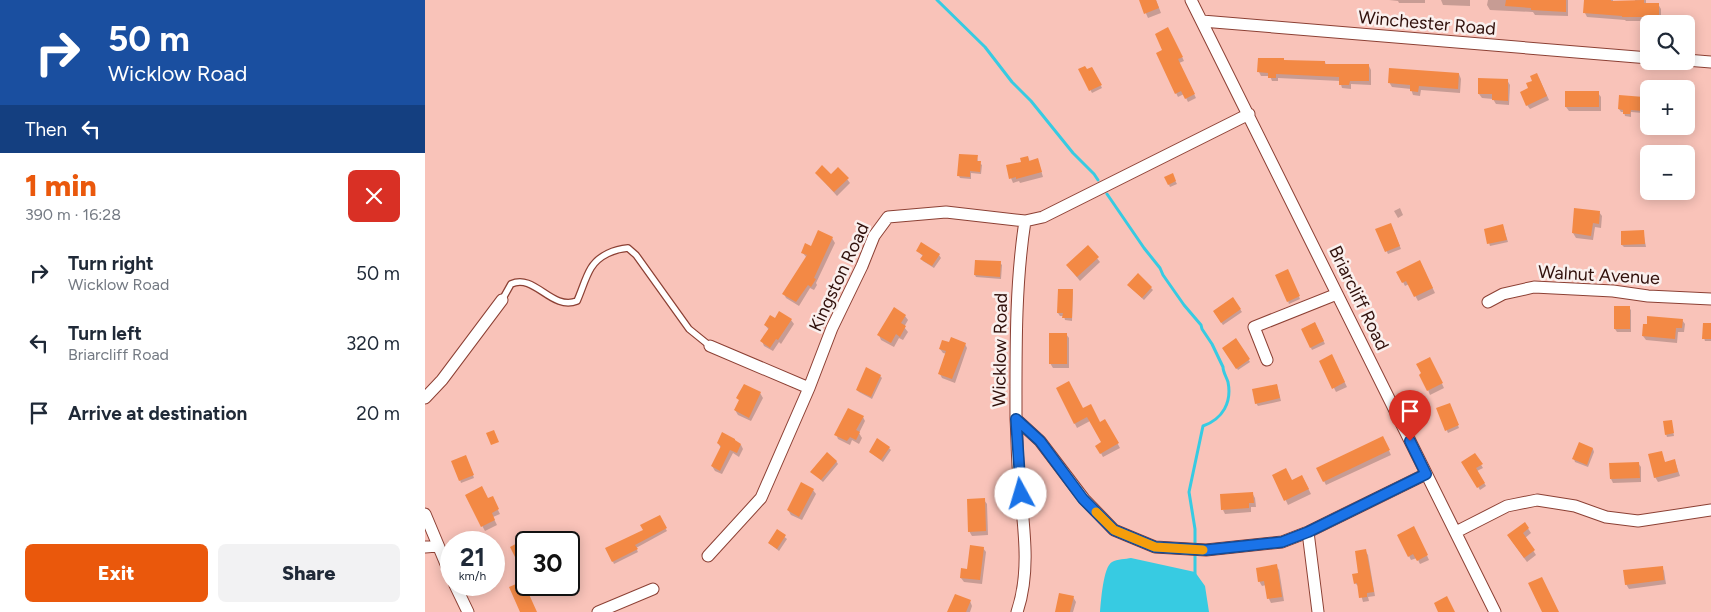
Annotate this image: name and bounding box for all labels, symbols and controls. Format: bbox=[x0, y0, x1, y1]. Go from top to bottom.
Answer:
street label: Winchester Road bbox=[1357, 6, 1497, 40]
map controls bbox=[1640, 15, 1695, 200]
button: search bbox=[1640, 15, 1695, 70]
text: 50 m bbox=[108, 18, 190, 60]
icon: right bbox=[25, 20, 90, 85]
text: Wicklow Road bbox=[108, 60, 247, 87]
button: + bbox=[1640, 80, 1695, 135]
icon: left bbox=[77, 115, 105, 143]
text: Then bbox=[25, 118, 67, 141]
button: − bbox=[1640, 145, 1695, 200]
text: 1 min bbox=[25, 167, 97, 204]
button: close bbox=[348, 170, 400, 222]
text: 390 m · 16:28 bbox=[25, 205, 121, 224]
street label: Kingston Road bbox=[804, 219, 874, 335]
street label: Briarcliff Road bbox=[1324, 242, 1394, 354]
text: Turn right bbox=[68, 252, 154, 275]
icon: right bbox=[25, 259, 53, 287]
street label: Walnut Avenue bbox=[1538, 261, 1661, 289]
text: 50 m bbox=[356, 262, 400, 285]
text: Wicklow Road bbox=[68, 275, 169, 294]
street label: Wicklow Road bbox=[988, 293, 1012, 407]
text: Turn left bbox=[68, 322, 142, 345]
icon: left bbox=[25, 329, 53, 357]
text: 320 m bbox=[346, 332, 400, 355]
text: Briarcliff Road bbox=[68, 345, 169, 364]
pin bbox=[1389, 390, 1431, 441]
icon: arrive bbox=[1396, 397, 1424, 425]
icon: arrive bbox=[25, 399, 53, 427]
text: Arrive at destination bbox=[68, 402, 247, 425]
text: 20 m bbox=[356, 402, 400, 425]
position arrow bbox=[994, 467, 1046, 519]
speed limit sign: 30 bbox=[515, 531, 580, 596]
text: 21 bbox=[460, 542, 485, 572]
button: Exit bbox=[25, 544, 208, 602]
button: Share bbox=[218, 544, 400, 602]
text: km/h bbox=[459, 569, 486, 583]

